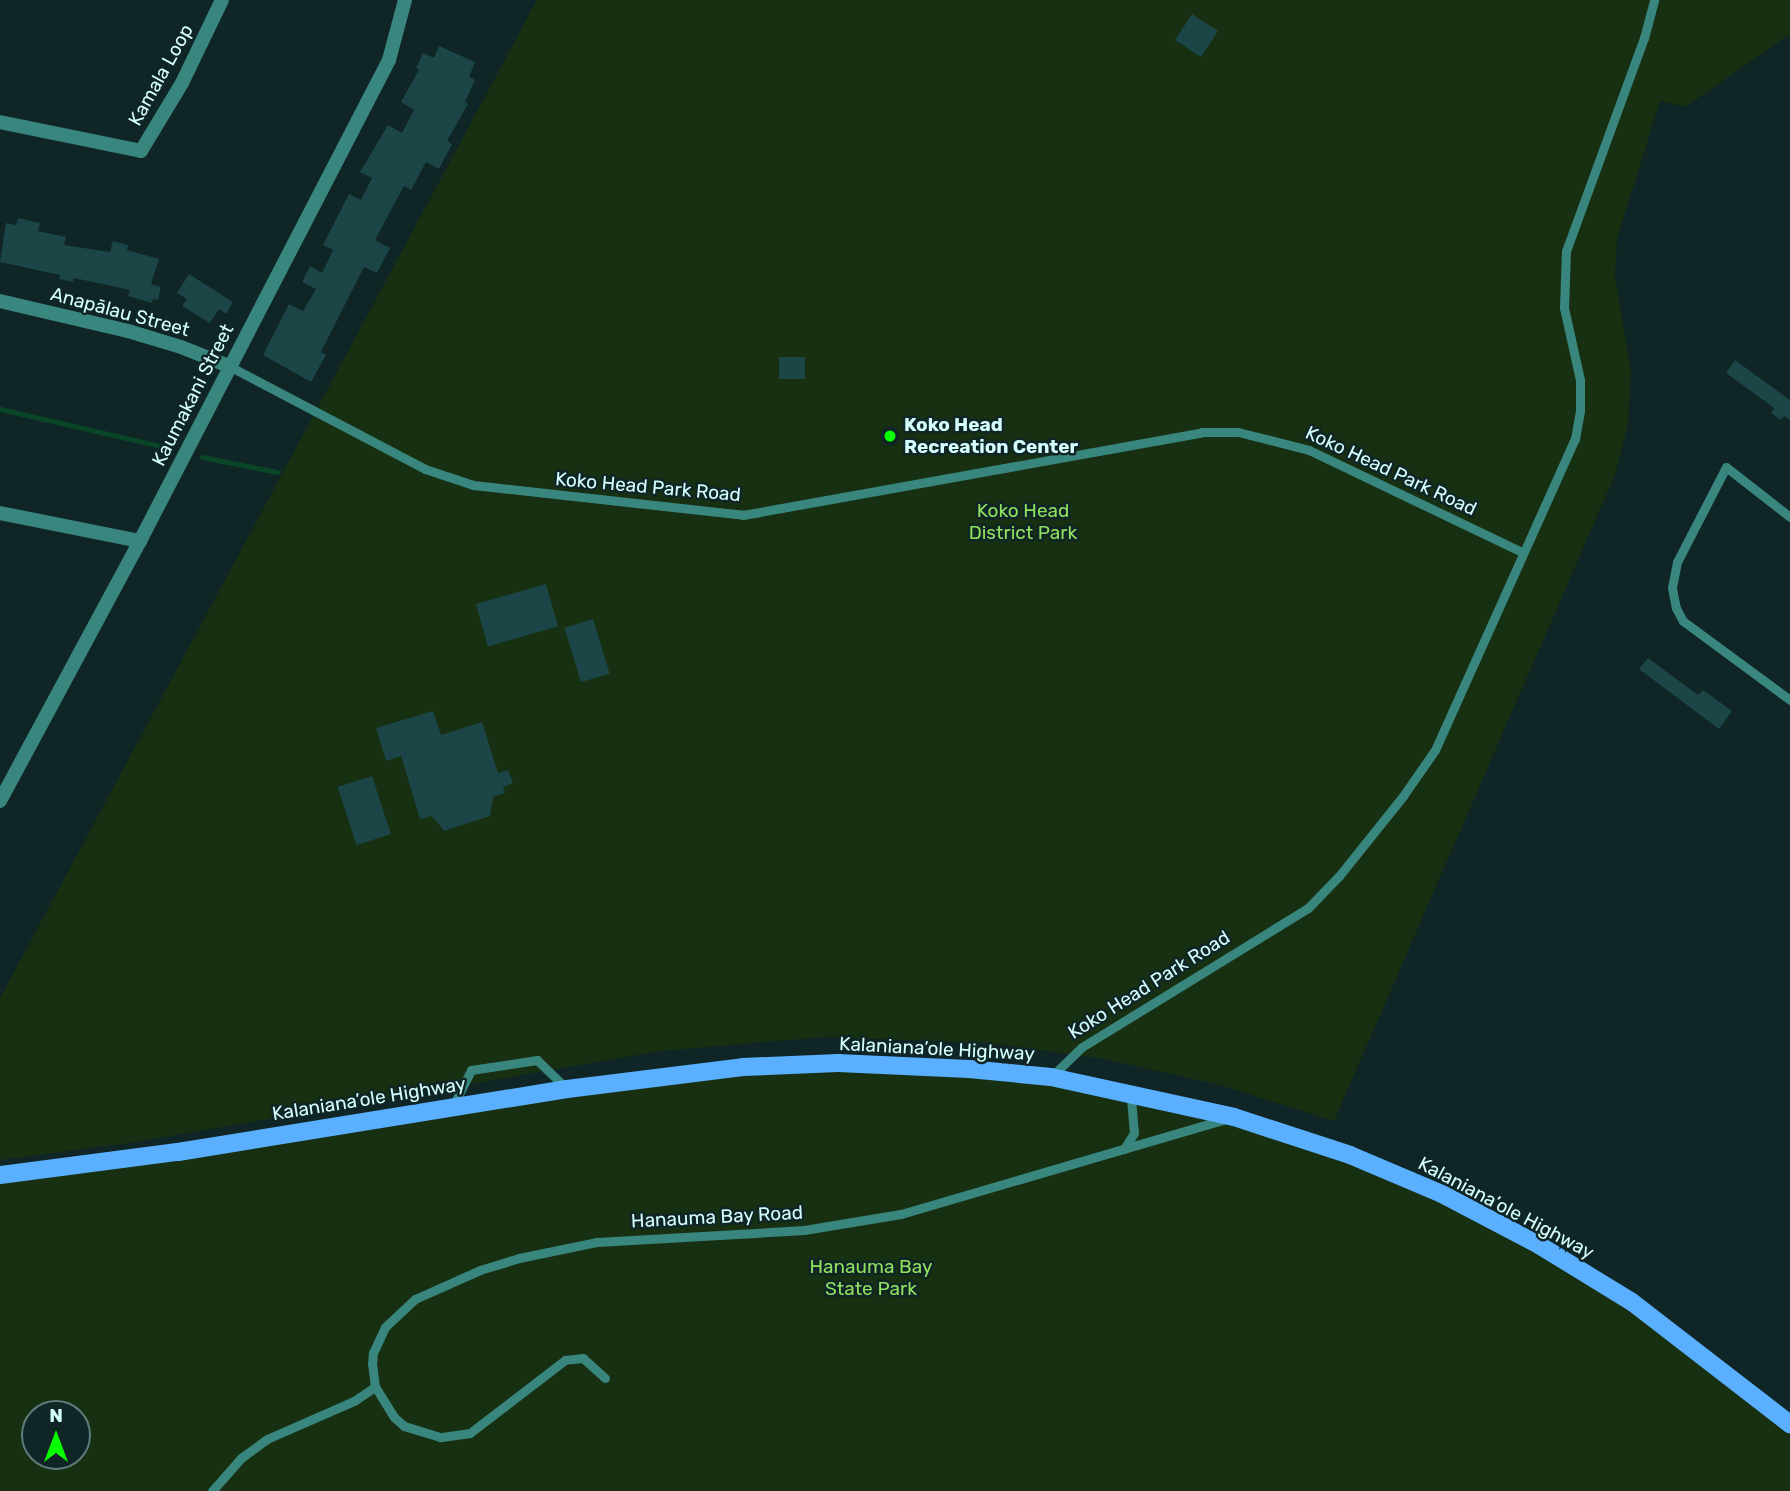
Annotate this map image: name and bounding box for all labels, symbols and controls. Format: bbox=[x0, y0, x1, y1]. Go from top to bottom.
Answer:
street label: Kamala Loop bbox=[124, 20, 198, 130]
street label: Anapālau Street bbox=[48, 283, 192, 341]
street label: Kaumakani Street bbox=[147, 320, 239, 470]
place label: Koko Head Recreation Center bbox=[904, 414, 1078, 458]
street label: Koko Head Park Road bbox=[1302, 421, 1480, 521]
marker: Koko Head Recreation Center bbox=[882, 428, 898, 444]
street label: Koko Head Park Road bbox=[554, 468, 742, 506]
park label: Koko Head District Park bbox=[969, 500, 1077, 544]
street label: Koko Head Park Road bbox=[1064, 926, 1234, 1044]
street label: Kalaniana’ole Highway bbox=[839, 1032, 1035, 1066]
street label: Kalaniana’ole Highway bbox=[270, 1072, 468, 1126]
street label: Kalaniana’ole Highway bbox=[1414, 1152, 1598, 1264]
street label: Hanauma Bay Road bbox=[630, 1201, 804, 1233]
park label: Hanauma Bay State Park bbox=[810, 1256, 932, 1300]
north arrow bbox=[21, 1400, 91, 1470]
text: N bbox=[49, 1404, 63, 1427]

